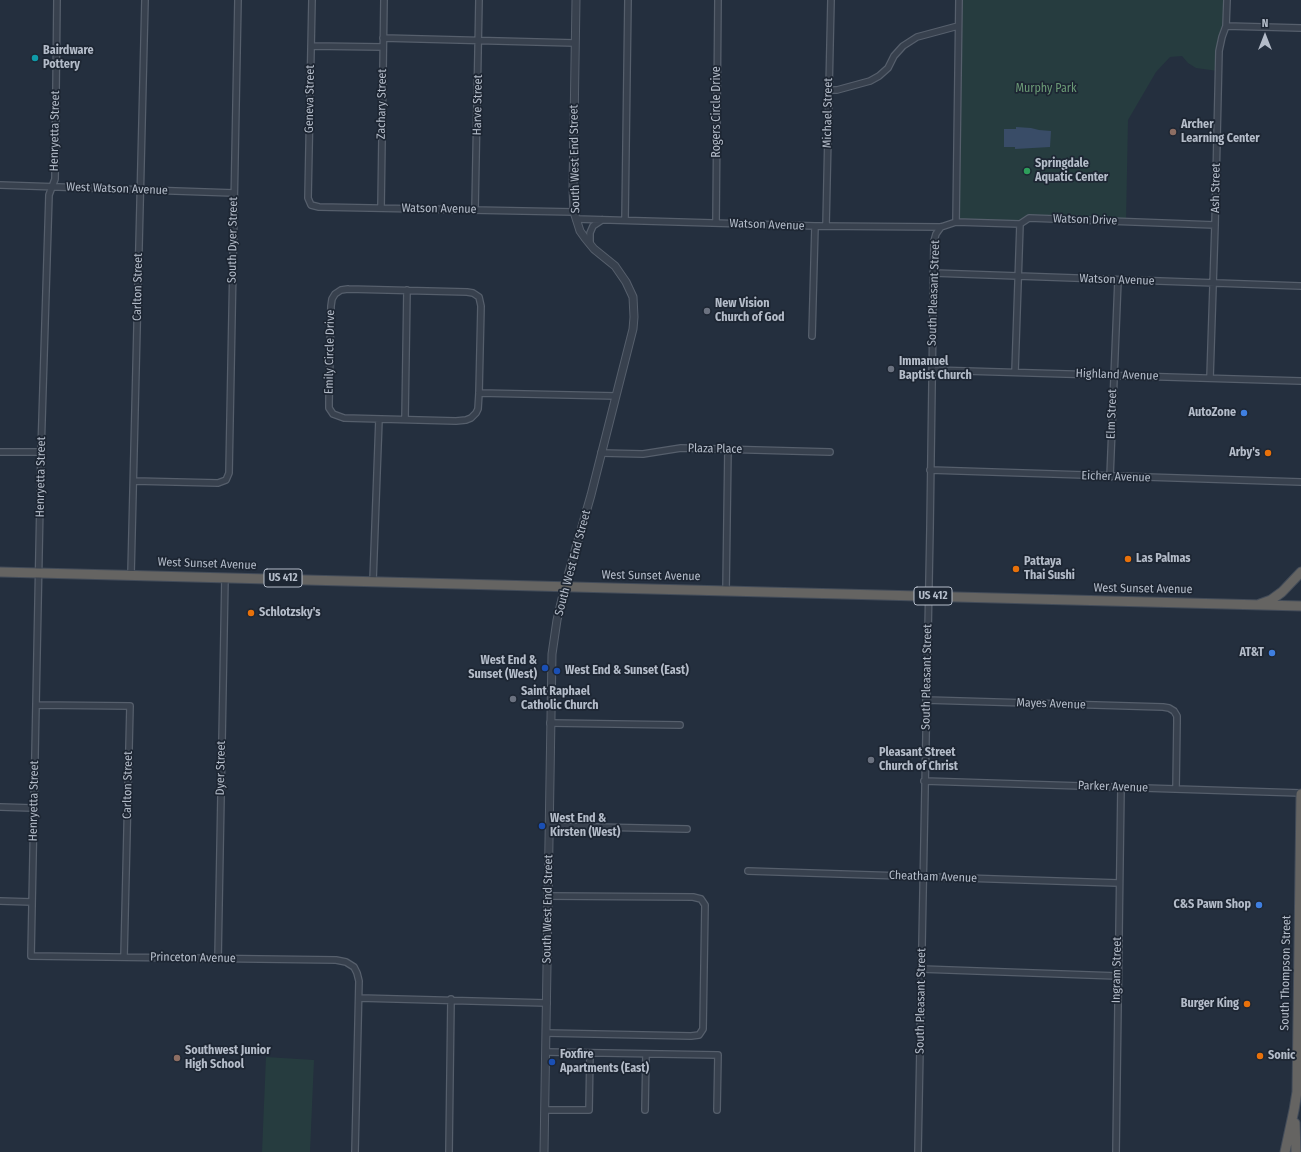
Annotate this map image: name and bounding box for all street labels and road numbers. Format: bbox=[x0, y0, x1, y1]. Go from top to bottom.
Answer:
street label: Geneva Street bbox=[302, 65, 318, 133]
street label: Rogers Circle Drive bbox=[710, 66, 724, 158]
street label: Zachary Street bbox=[374, 69, 390, 139]
street label: Harve Street bbox=[470, 74, 486, 136]
street label: Michael Street bbox=[820, 78, 836, 148]
street label: Henryetta Street bbox=[47, 90, 63, 172]
street label: South West End Street bbox=[567, 104, 583, 214]
street label: Ash Street bbox=[1208, 163, 1224, 213]
street label: West Watson Avenue bbox=[66, 180, 168, 198]
street label: South Dyer Street bbox=[225, 197, 241, 283]
street label: Watson Avenue bbox=[401, 201, 477, 217]
street label: Watson Drive bbox=[1053, 212, 1117, 228]
street label: Watson Avenue bbox=[729, 216, 805, 234]
street label: South Pleasant Street bbox=[925, 240, 943, 346]
street label: Carlton Street bbox=[130, 253, 146, 321]
street label: Watson Avenue bbox=[1079, 271, 1155, 289]
street label: Emily Circle Drive bbox=[322, 310, 338, 394]
street label: Highland Avenue bbox=[1075, 366, 1159, 384]
street label: Elm Street bbox=[1104, 389, 1120, 439]
street label: Henryetta Street bbox=[33, 436, 49, 518]
street label: Plaza Place bbox=[688, 441, 742, 457]
street label: Eicher Avenue bbox=[1081, 469, 1151, 485]
street label: South West End Street bbox=[552, 509, 594, 617]
street label: West Sunset Avenue bbox=[157, 555, 257, 573]
street label: West Sunset Avenue bbox=[601, 568, 701, 584]
road number: US 412 bbox=[264, 569, 302, 587]
street label: West Sunset Avenue bbox=[1093, 581, 1193, 597]
road number: US 412 bbox=[914, 587, 952, 605]
street label: South Pleasant Street bbox=[919, 624, 935, 730]
street label: Mayes Avenue bbox=[1016, 696, 1086, 712]
street label: Dyer Street bbox=[213, 741, 229, 795]
street label: Carlton Street bbox=[120, 751, 136, 819]
street label: Henryetta Street bbox=[26, 760, 42, 842]
street label: Parker Avenue bbox=[1078, 779, 1148, 795]
street label: South West End Street bbox=[540, 854, 556, 964]
street label: Cheatham Avenue bbox=[889, 868, 977, 886]
street label: South Thompson Street bbox=[1278, 915, 1294, 1031]
street label: Ingram Street bbox=[1109, 937, 1125, 1003]
street label: South Pleasant Street bbox=[913, 948, 929, 1054]
street label: Princeton Avenue bbox=[150, 950, 236, 966]

